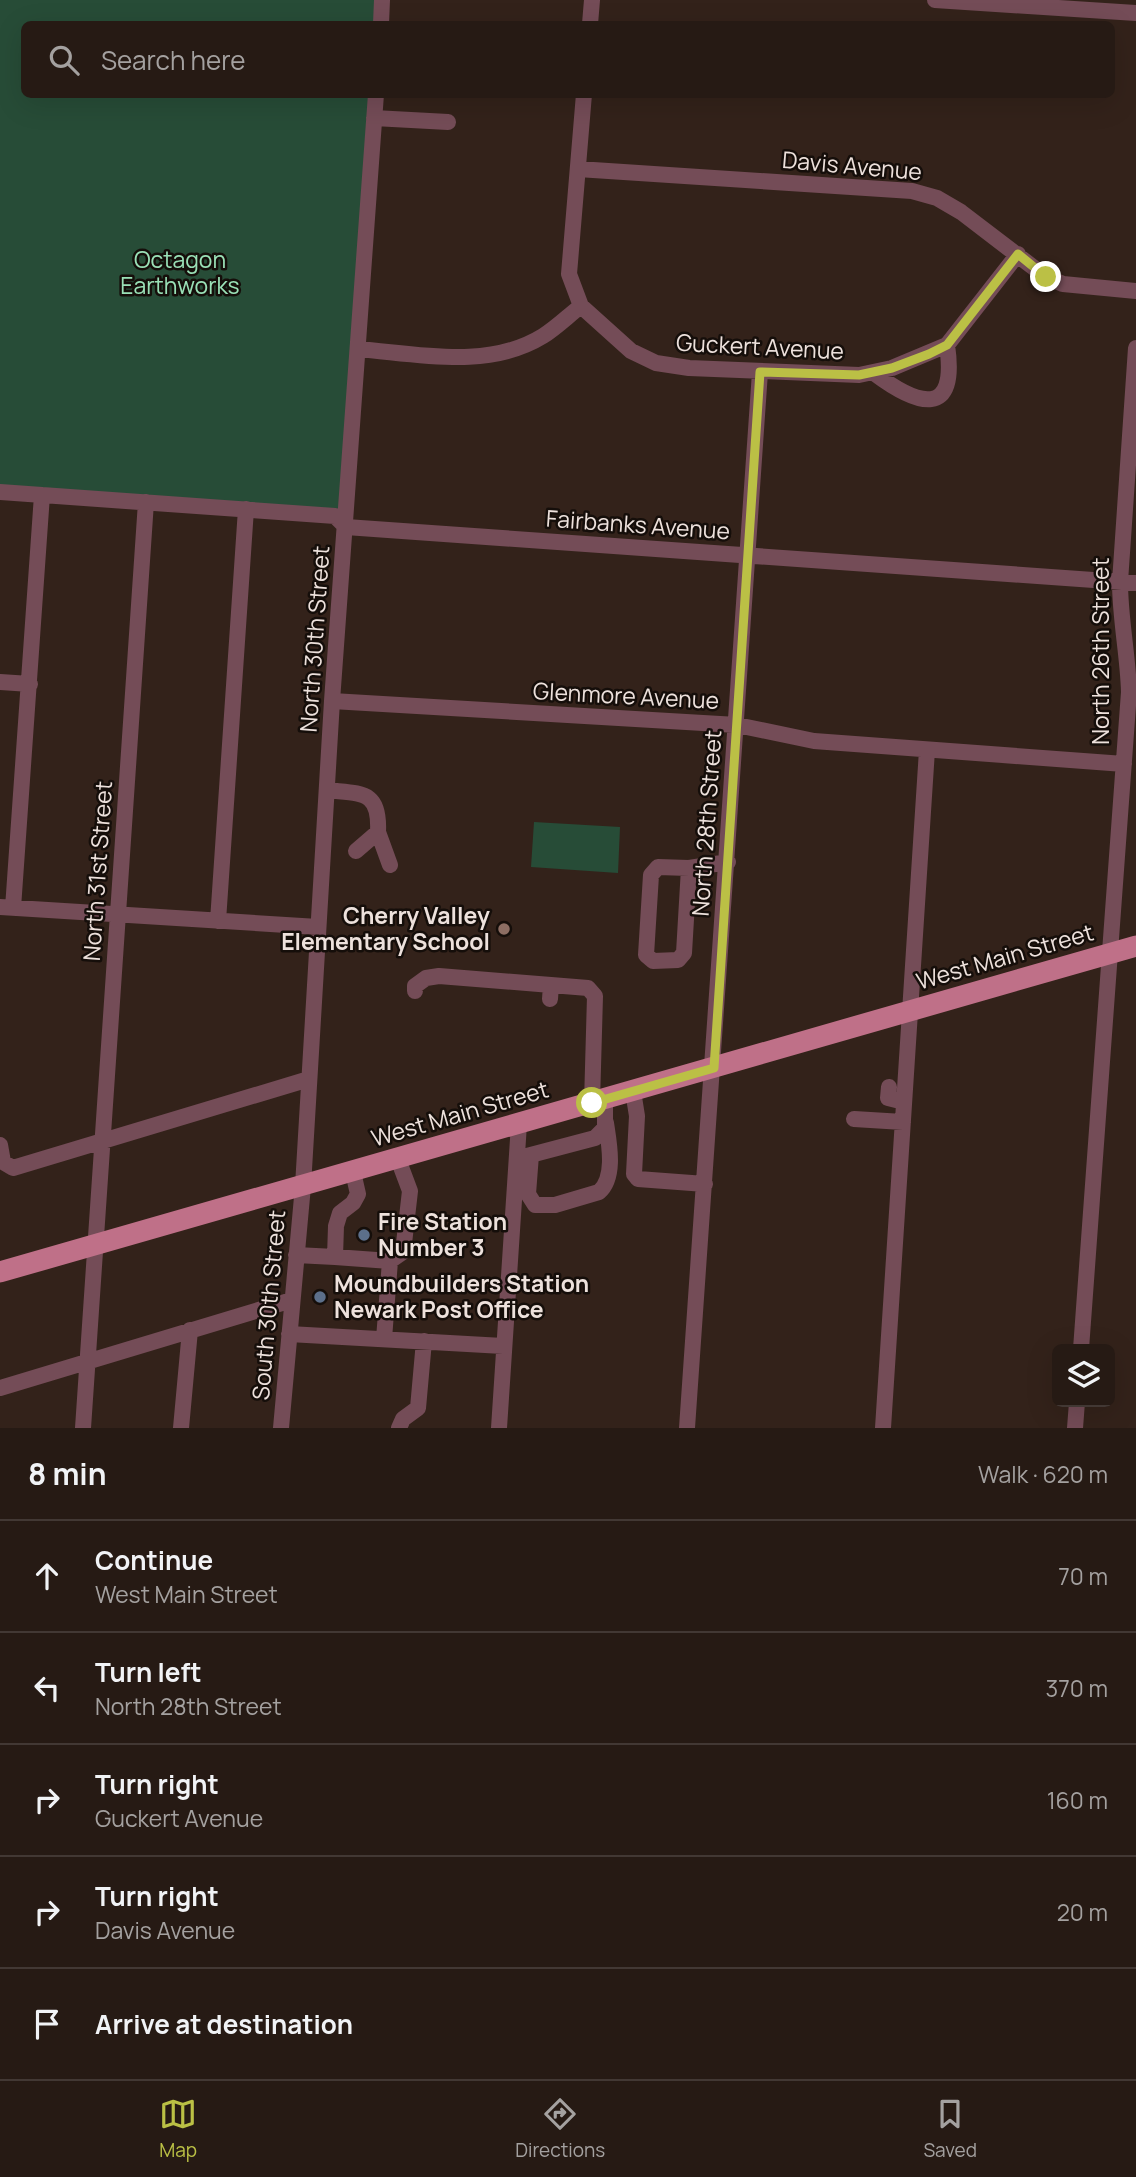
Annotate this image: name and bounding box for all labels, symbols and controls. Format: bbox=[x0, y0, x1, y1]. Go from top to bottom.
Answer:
search box bbox=[21, 21, 1115, 98]
icon: search bbox=[45, 41, 83, 79]
text: Search here bbox=[101, 42, 246, 78]
street label: Davis Avenue bbox=[781, 143, 923, 187]
park label: Octagon Earthworks bbox=[120, 243, 240, 301]
route end bbox=[1030, 261, 1061, 292]
street label: Guckert Avenue bbox=[675, 326, 845, 366]
street label: Fairbanks Avenue bbox=[545, 502, 731, 546]
street label: North 30th Street bbox=[292, 545, 336, 733]
street label: North 26th Street bbox=[1084, 557, 1116, 745]
street label: Glenmore Avenue bbox=[532, 674, 720, 716]
street label: North 28th Street bbox=[684, 729, 728, 917]
street label: North 31st Street bbox=[75, 780, 119, 962]
place label: Cherry Valley Elementary School bbox=[281, 899, 490, 957]
street label: West Main Street bbox=[912, 915, 1097, 997]
marker: Cherry Valley Elementary School bbox=[496, 921, 512, 937]
street label: West Main Street bbox=[367, 1072, 552, 1154]
route start bbox=[576, 1087, 607, 1118]
place label: Fire Station Number 3 bbox=[378, 1205, 507, 1263]
street label: South 30th Street bbox=[244, 1209, 292, 1401]
marker: Fire Station Number 3 bbox=[356, 1227, 372, 1243]
place label: Moundbuilders Station Newark Post Office bbox=[334, 1267, 589, 1325]
marker: Moundbuilders Station Newark Post Office bbox=[312, 1289, 328, 1305]
map controls bbox=[1052, 1344, 1115, 1407]
button: layers bbox=[1052, 1344, 1115, 1407]
text: 8 min bbox=[28, 1453, 107, 1494]
text: Walk · 620 m bbox=[978, 1458, 1108, 1490]
text: Continue bbox=[95, 1542, 213, 1578]
icon: ahead bbox=[28, 1557, 66, 1595]
text: 70 m bbox=[1058, 1560, 1108, 1592]
text: West Main Street bbox=[95, 1578, 278, 1610]
text: Turn left bbox=[95, 1654, 202, 1690]
icon: left bbox=[28, 1669, 66, 1707]
text: 370 m bbox=[1046, 1672, 1108, 1704]
text: North 28th Street bbox=[95, 1690, 282, 1722]
text: Turn right bbox=[95, 1766, 219, 1802]
icon: right bbox=[28, 1781, 66, 1819]
text: 160 m bbox=[1047, 1784, 1108, 1816]
text: Guckert Avenue bbox=[95, 1802, 263, 1834]
text: Turn right bbox=[95, 1878, 219, 1914]
icon: right bbox=[28, 1893, 66, 1931]
text: 20 m bbox=[1057, 1896, 1108, 1928]
text: Davis Avenue bbox=[95, 1914, 235, 1946]
icon: arrive bbox=[28, 2005, 66, 2043]
text: Arrive at destination bbox=[95, 2006, 353, 2042]
tab: Map bbox=[159, 2095, 197, 2163]
tab: Directions bbox=[515, 2095, 605, 2163]
tab: Saved bbox=[923, 2095, 977, 2163]

